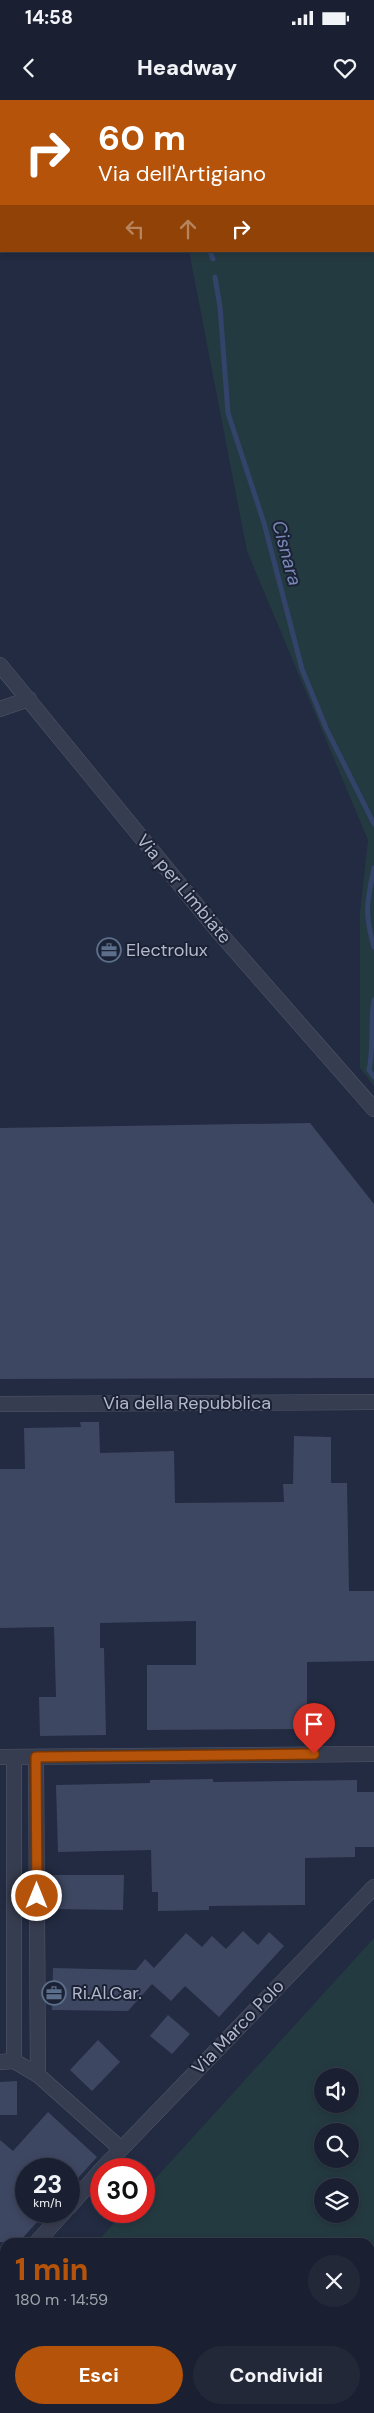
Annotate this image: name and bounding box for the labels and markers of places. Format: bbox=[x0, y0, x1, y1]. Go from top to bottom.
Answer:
office icon: Electrolux bbox=[96, 937, 122, 963]
place label: Electrolux bbox=[126, 938, 208, 962]
pin bbox=[293, 1703, 335, 1754]
office icon: Ri.Al.Car. bbox=[41, 1980, 67, 2006]
place label: Ri.Al.Car. bbox=[72, 1981, 142, 2005]

